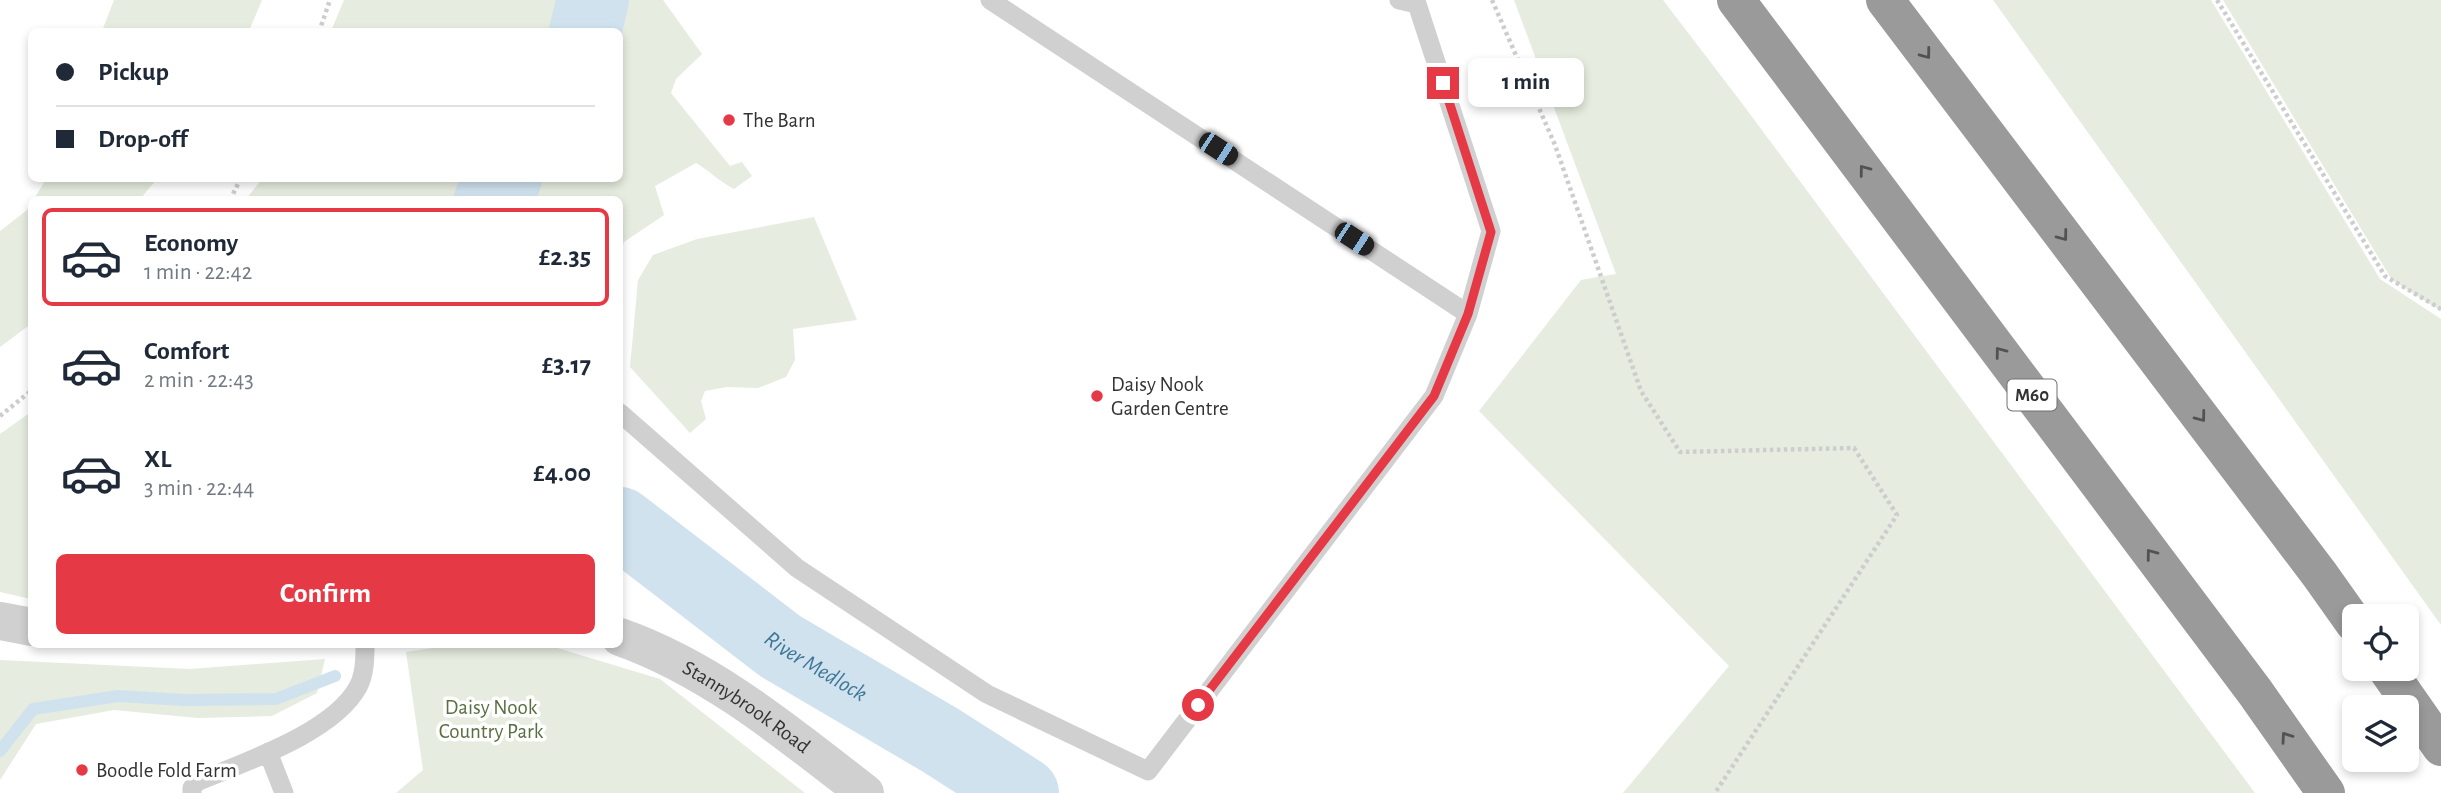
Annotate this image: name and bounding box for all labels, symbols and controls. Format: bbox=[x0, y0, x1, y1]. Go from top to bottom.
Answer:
one-way arrow bbox=[1917, 47, 1930, 59]
callout: 1 min bbox=[1468, 58, 1583, 108]
text: Pickup bbox=[98, 59, 169, 85]
route end bbox=[1427, 67, 1459, 99]
text: 1 min bbox=[1502, 71, 1550, 94]
place label: The Barn bbox=[743, 110, 816, 131]
marker: The Barn bbox=[721, 112, 737, 128]
text: Drop-off bbox=[98, 126, 187, 152]
car bbox=[1195, 129, 1242, 169]
one-way arrow bbox=[1859, 166, 1872, 178]
car bbox=[1331, 219, 1378, 259]
icon: car bbox=[60, 226, 123, 289]
one-way arrow bbox=[2055, 228, 2068, 241]
text: Economy bbox=[144, 230, 238, 256]
text: £2.35 bbox=[539, 244, 591, 270]
text: 1 min · 22:42 bbox=[144, 261, 252, 284]
icon: car bbox=[60, 334, 123, 397]
text: Comfort bbox=[144, 338, 229, 364]
one-way arrow bbox=[1996, 348, 2008, 360]
text: £3.17 bbox=[542, 352, 591, 378]
text: 2 min · 22:43 bbox=[144, 369, 254, 392]
place label: Daisy Nook Garden Centre bbox=[1111, 374, 1229, 419]
road number: M60 bbox=[2008, 380, 2056, 410]
marker: Daisy Nook Garden Centre bbox=[1089, 388, 1105, 404]
one-way arrow bbox=[2192, 409, 2205, 422]
icon: car bbox=[60, 442, 123, 505]
text: XL bbox=[144, 446, 171, 472]
text: £4.00 bbox=[533, 460, 591, 486]
text: 3 min · 22:44 bbox=[144, 477, 254, 500]
one-way arrow bbox=[2147, 549, 2160, 562]
button: Confirm bbox=[56, 554, 595, 634]
map controls bbox=[2342, 604, 2419, 772]
button: locate bbox=[2342, 604, 2419, 681]
water label: River Medlock bbox=[760, 627, 871, 706]
street label: Stannybrook Road bbox=[679, 656, 814, 757]
route start bbox=[1182, 689, 1214, 721]
button: layers bbox=[2342, 695, 2419, 772]
park label: Daisy Nook Country Park bbox=[439, 697, 544, 742]
one-way arrow bbox=[2282, 732, 2294, 745]
place label: Boodle Fold Farm bbox=[96, 760, 237, 781]
marker: Boodle Fold Farm bbox=[74, 762, 90, 778]

